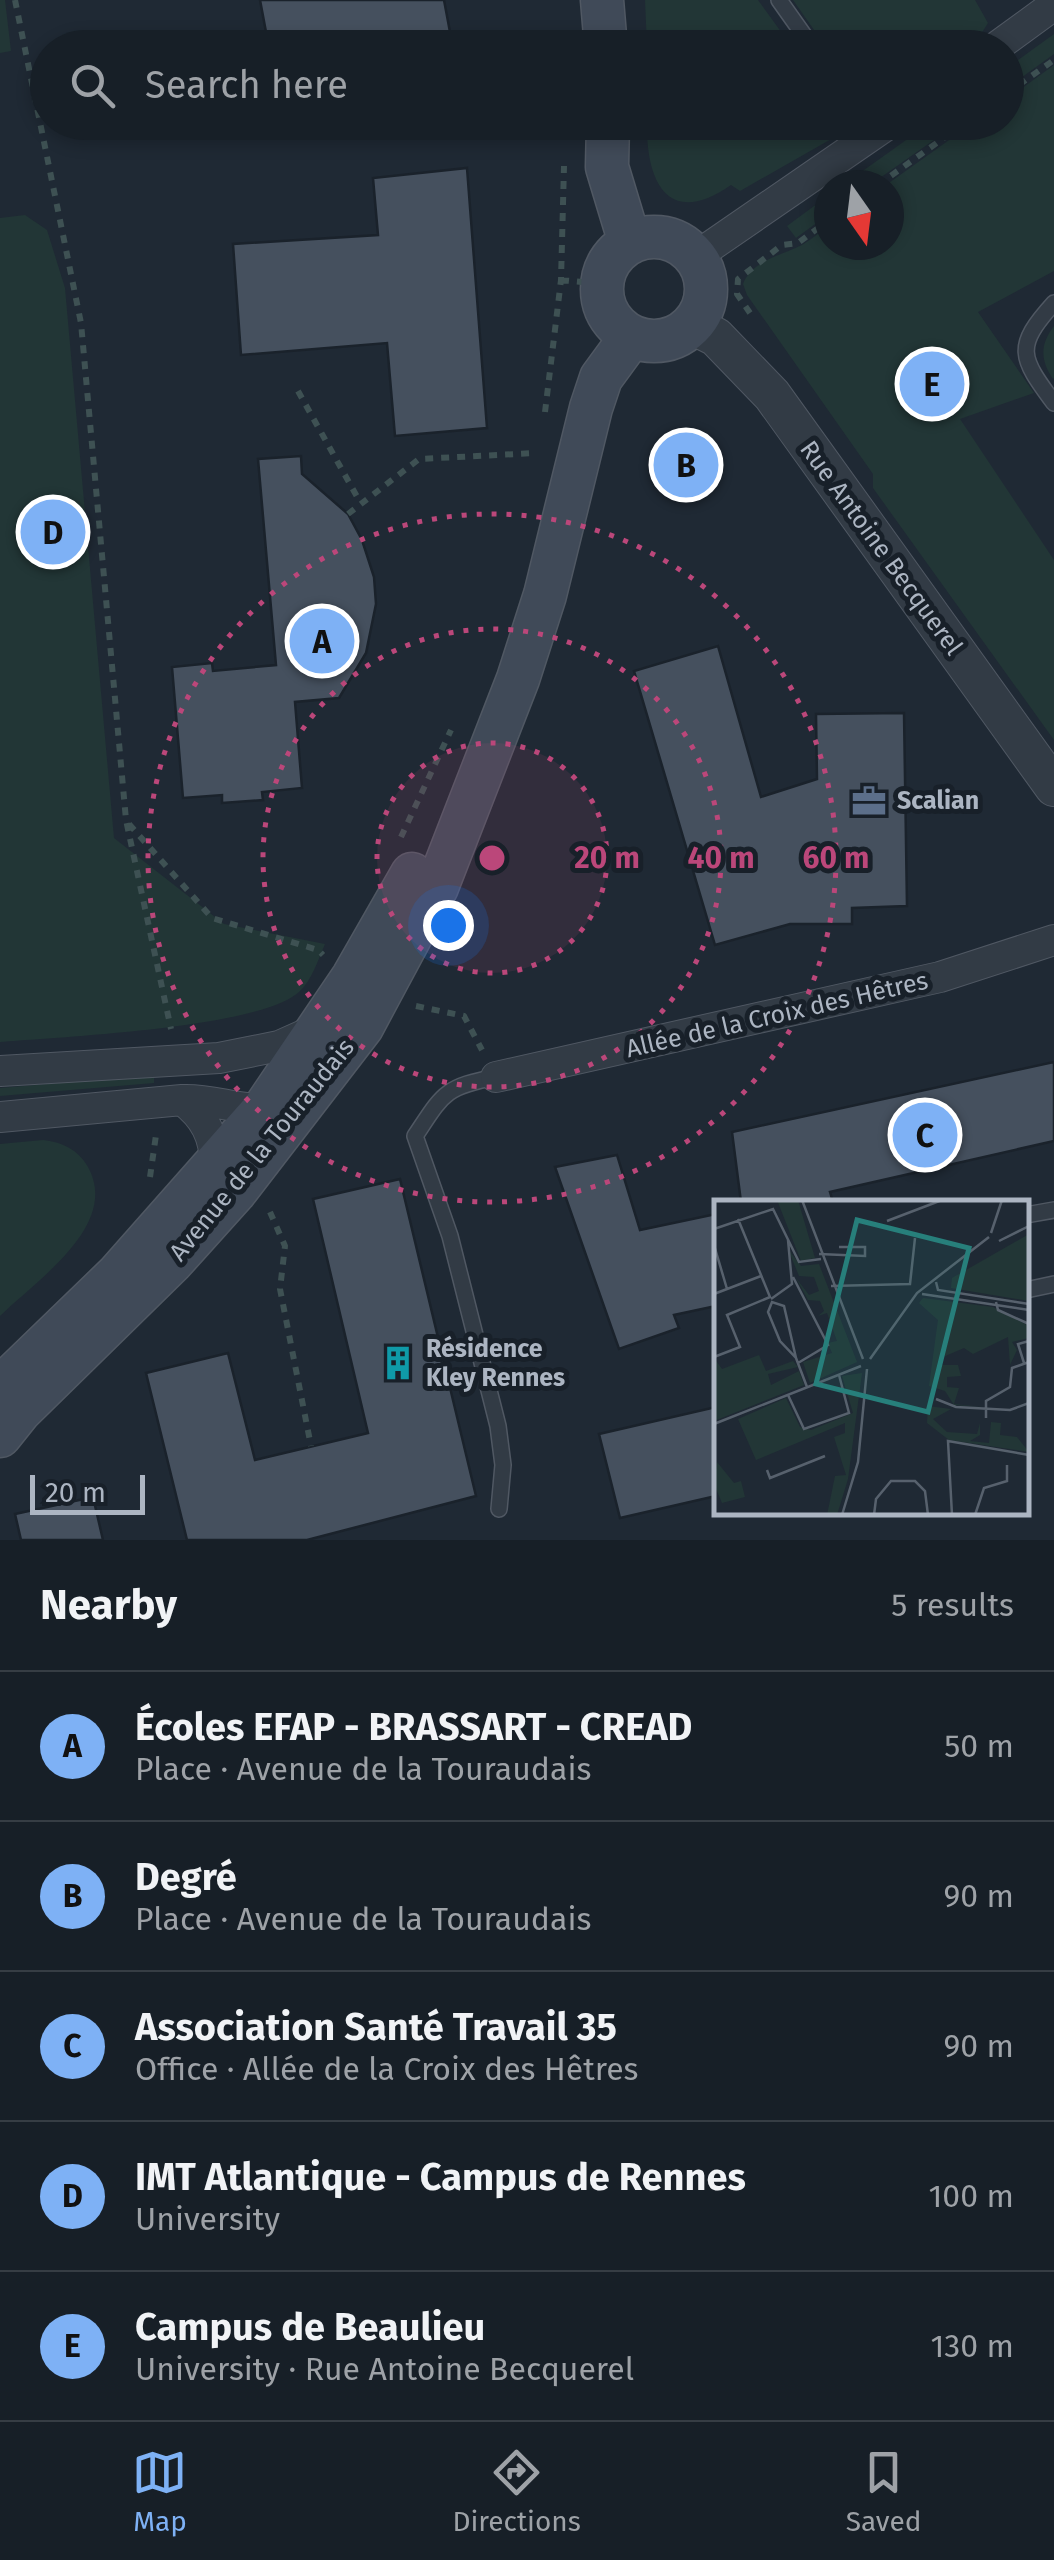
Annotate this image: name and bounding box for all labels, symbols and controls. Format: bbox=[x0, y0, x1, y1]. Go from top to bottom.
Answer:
search box bbox=[30, 30, 1024, 140]
icon: search bbox=[65, 58, 120, 113]
text: Search here bbox=[145, 62, 348, 108]
north arrow bbox=[814, 170, 904, 260]
pin: E bbox=[900, 346, 964, 422]
pin: B bbox=[654, 428, 718, 502]
street label: Rue Antoine Becquerel bbox=[793, 435, 969, 661]
pin: D bbox=[20, 494, 86, 570]
pin: A bbox=[290, 604, 354, 678]
office icon: Scalian bbox=[850, 782, 888, 820]
place label: Scalian bbox=[897, 786, 979, 816]
centre of rings bbox=[474, 840, 510, 876]
text: 20 m bbox=[574, 840, 640, 876]
text: 40 m bbox=[688, 840, 754, 876]
text: 60 m bbox=[803, 840, 869, 876]
your location bbox=[423, 900, 474, 951]
street label: Allée de la Croix des Hêtres bbox=[623, 966, 931, 1064]
street label: Avenue de la Touraudais bbox=[163, 1033, 361, 1267]
pin: C bbox=[892, 1098, 958, 1172]
inset map bbox=[714, 1200, 1029, 1515]
place label: Résidence Kley Rennes bbox=[426, 1334, 565, 1393]
building icon: Résidence Kley Rennes bbox=[379, 1344, 417, 1382]
scale bar bbox=[30, 1470, 145, 1514]
text: 20 m bbox=[45, 1476, 106, 1509]
text: Nearby bbox=[40, 1580, 177, 1630]
text: 5 results bbox=[891, 1586, 1014, 1624]
text: Écoles EFAP - BRASSART - CREAD bbox=[135, 1704, 692, 1750]
text: A bbox=[63, 1727, 82, 1765]
text: 50 m bbox=[944, 1727, 1014, 1765]
text: Place · Avenue de la Touraudais bbox=[135, 1750, 591, 1788]
text: Degré bbox=[135, 1854, 237, 1900]
text: B bbox=[63, 1877, 82, 1915]
text: 90 m bbox=[943, 1877, 1014, 1915]
text: Place · Avenue de la Touraudais bbox=[135, 1900, 591, 1938]
text: Association Santé Travail 35 bbox=[135, 2004, 617, 2050]
text: C bbox=[63, 2027, 82, 2065]
text: 90 m bbox=[943, 2027, 1014, 2065]
text: Office · Allée de la Croix des Hêtres bbox=[135, 2050, 639, 2088]
text: IMT Atlantique - Campus de Rennes bbox=[135, 2154, 746, 2200]
text: D bbox=[62, 2177, 83, 2215]
text: 100 m bbox=[929, 2177, 1014, 2215]
text: University bbox=[135, 2200, 280, 2238]
text: Campus de Beaulieu bbox=[135, 2304, 485, 2350]
text: E bbox=[64, 2327, 81, 2365]
text: 130 m bbox=[930, 2327, 1014, 2365]
text: University · Rue Antoine Becquerel bbox=[135, 2350, 634, 2388]
tab: Map bbox=[132, 2445, 187, 2538]
tab: Directions bbox=[452, 2445, 581, 2538]
tab: Saved bbox=[846, 2445, 922, 2538]

